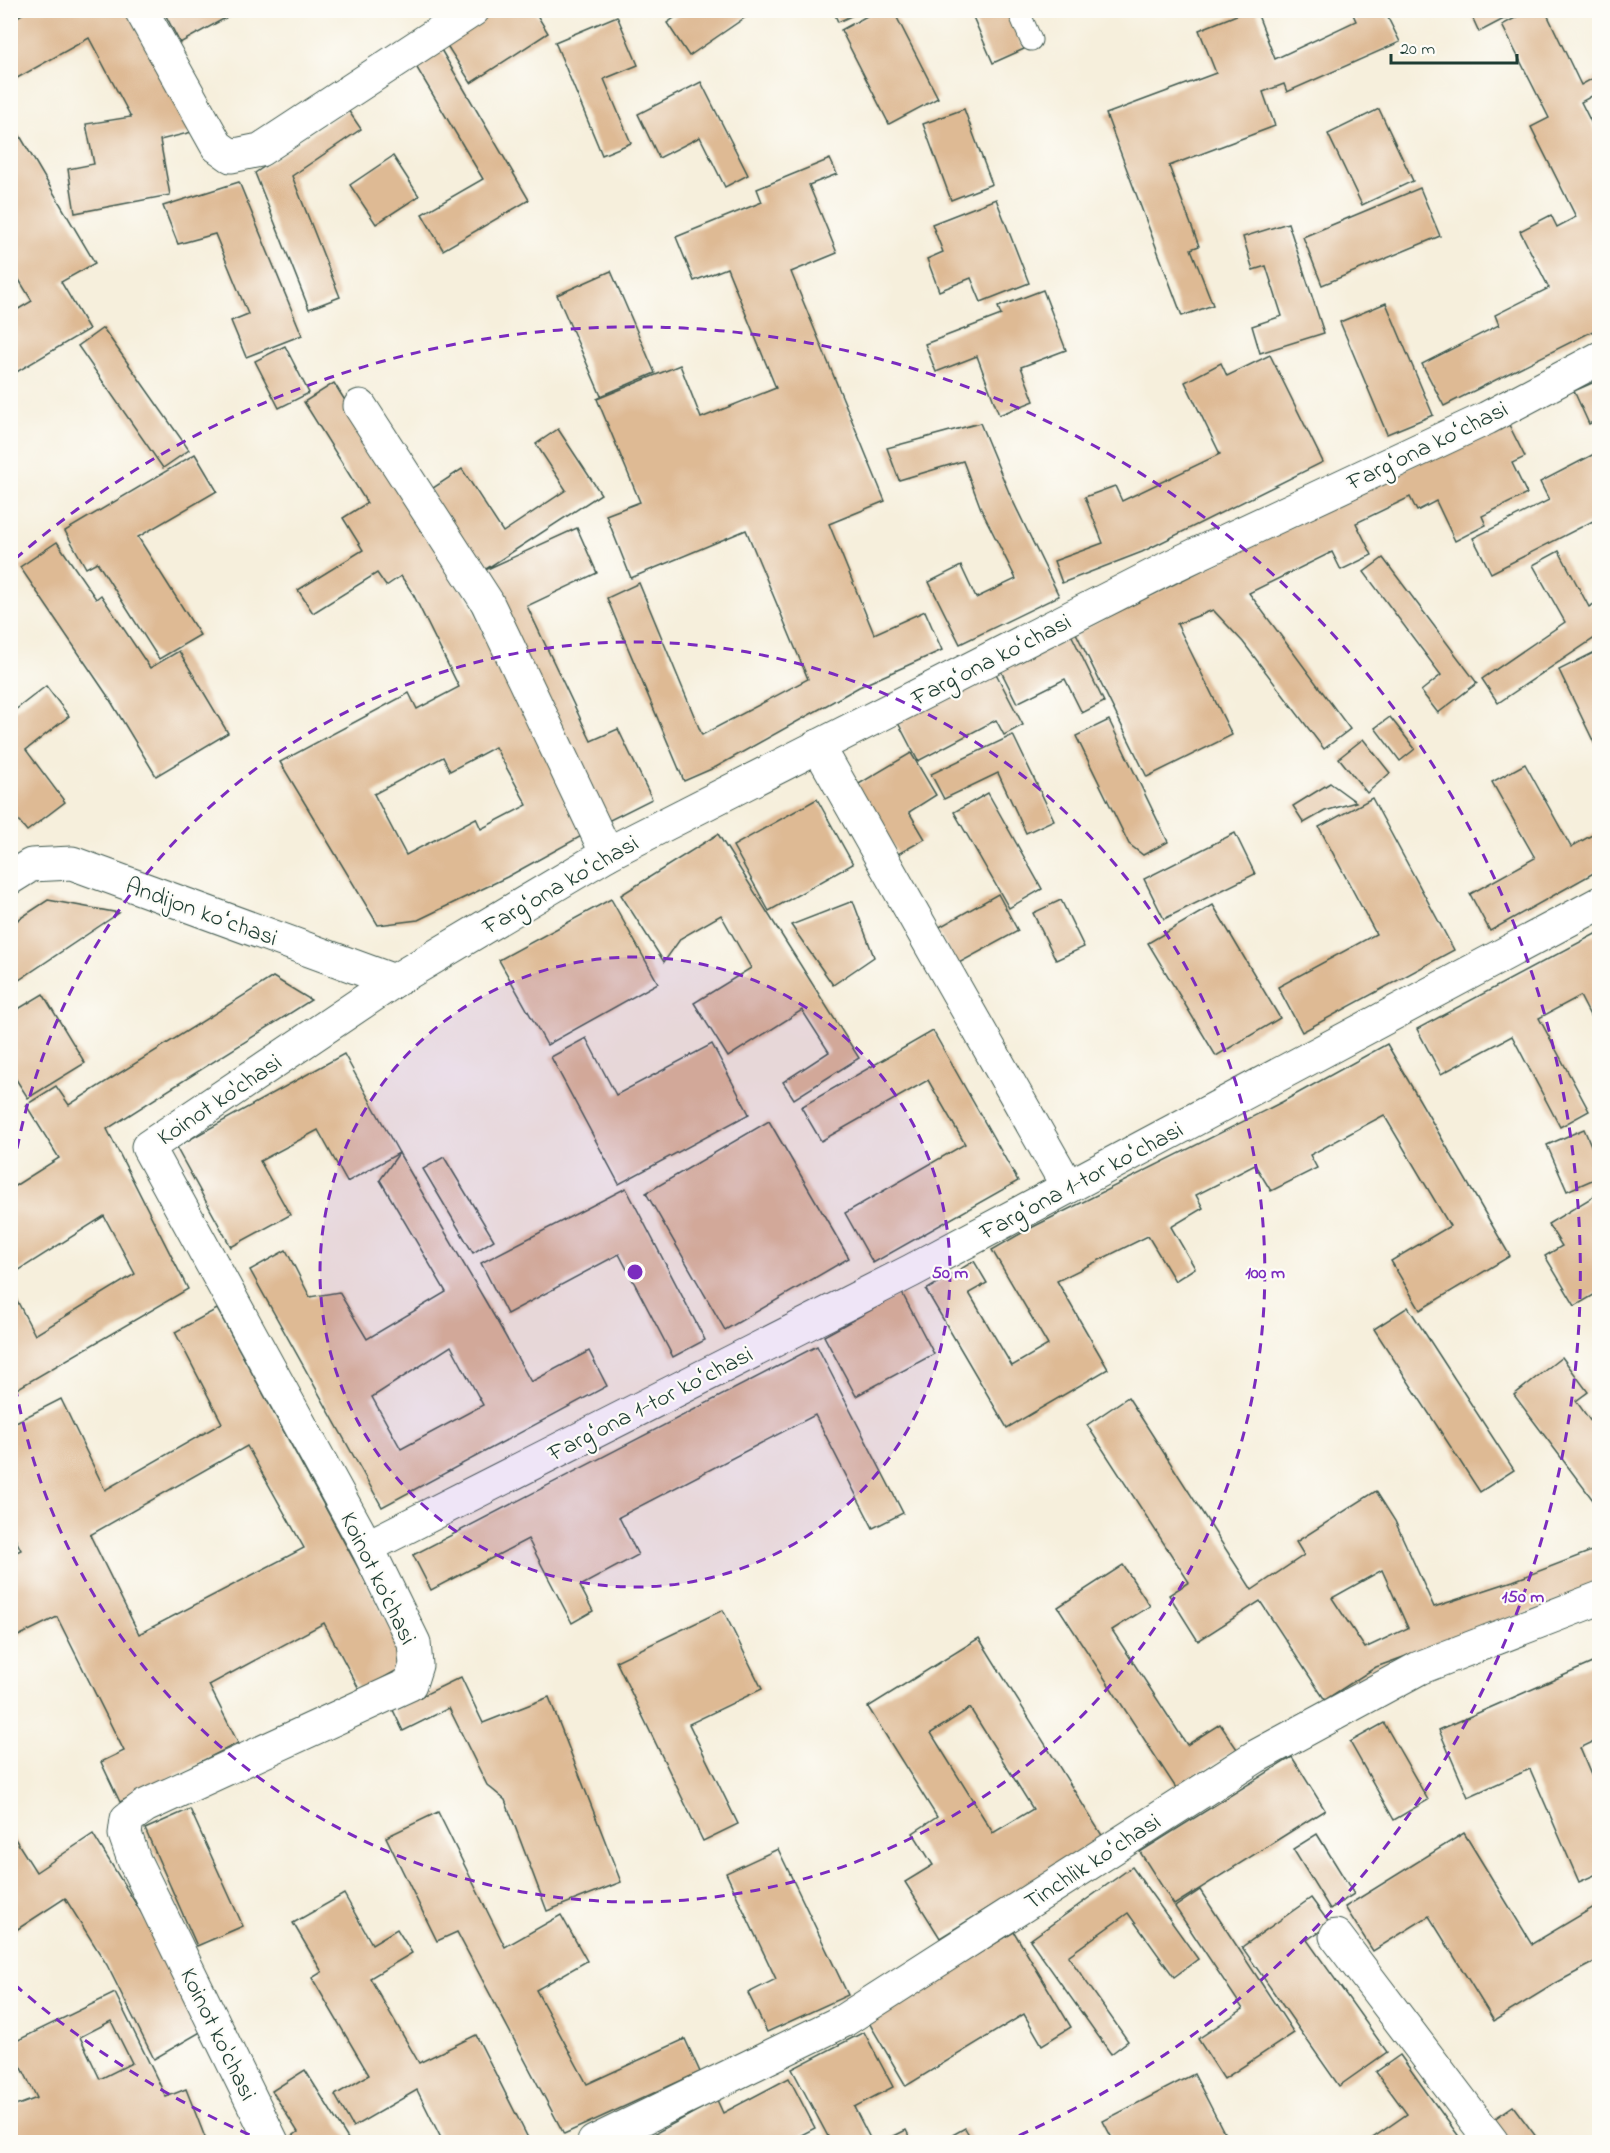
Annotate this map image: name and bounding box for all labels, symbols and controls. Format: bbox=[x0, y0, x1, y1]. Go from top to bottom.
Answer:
scale bar bbox=[1391, 27, 1517, 65]
text: 20 m bbox=[1400, 37, 1435, 63]
street label: Fargʻona koʻchasi bbox=[1341, 393, 1515, 502]
street label: Fargʻona koʻchasi bbox=[905, 606, 1078, 717]
street label: Fargʻona koʻchasi bbox=[476, 827, 646, 946]
street label: Andijon koʻchasi bbox=[120, 870, 282, 957]
street label: Koinot ko'chasi bbox=[151, 1046, 290, 1156]
street label: Fargʻona 1-tor koʻchasi bbox=[973, 1114, 1190, 1251]
text: 50 m bbox=[932, 1261, 968, 1287]
text: 100 m bbox=[1245, 1261, 1285, 1287]
centre of rings bbox=[625, 1262, 645, 1282]
street label: Fargʻona 1-tor koʻchasi bbox=[542, 1338, 760, 1473]
street label: Koinot ko'chasi bbox=[329, 1507, 424, 1651]
text: 150 m bbox=[1502, 1585, 1544, 1611]
street label: Tinchlik koʻchasi bbox=[1018, 1806, 1169, 1920]
street label: Koinot ko'chasi bbox=[169, 1963, 264, 2107]

